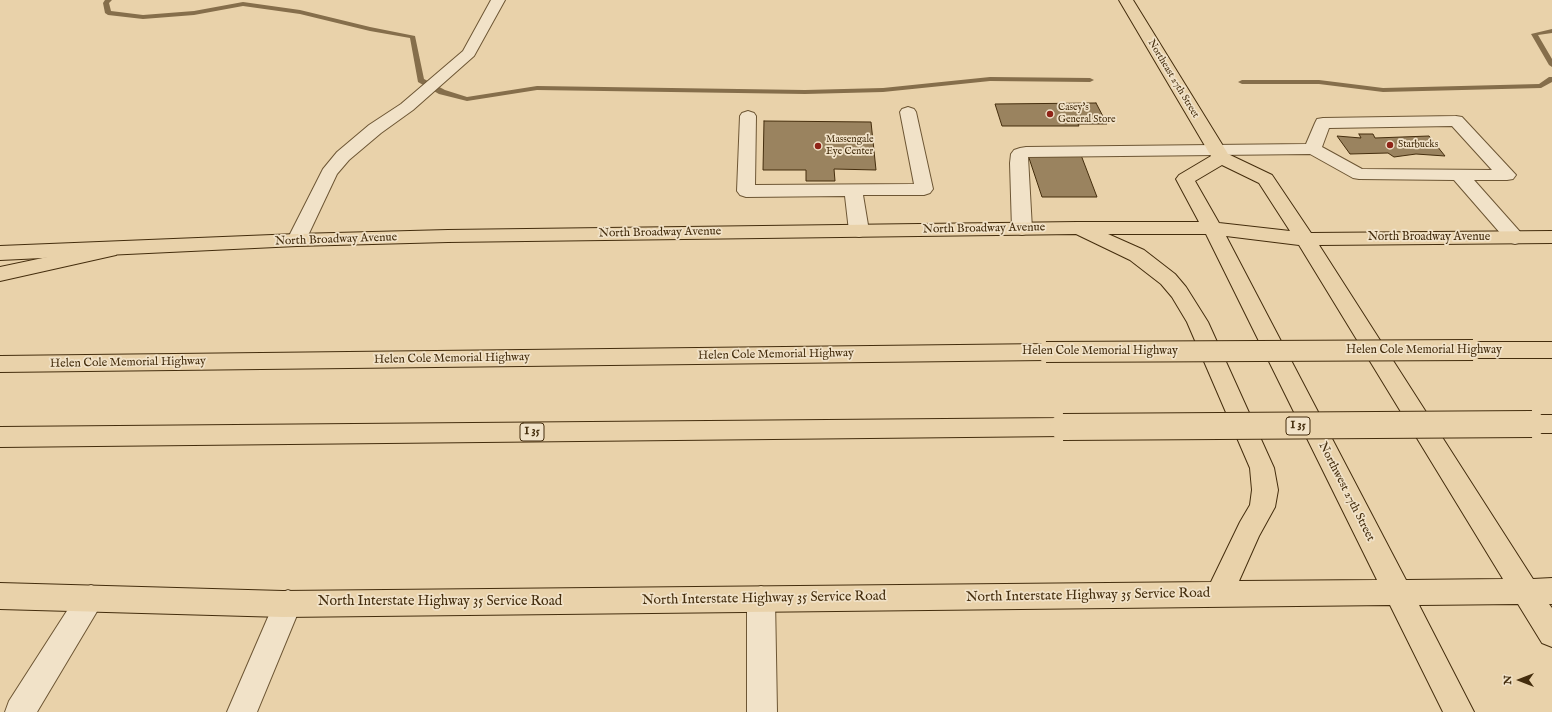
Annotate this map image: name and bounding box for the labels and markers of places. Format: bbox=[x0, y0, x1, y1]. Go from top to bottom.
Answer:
place label: Casey's General Store bbox=[1058, 102, 1116, 126]
marker: Casey's General Store bbox=[1045, 109, 1055, 119]
place label: Massengale Eye Center bbox=[826, 134, 874, 158]
place label: Starbucks bbox=[1398, 139, 1438, 151]
marker: Starbucks bbox=[1385, 140, 1395, 150]
marker: Massengale Eye Center bbox=[813, 141, 823, 151]

